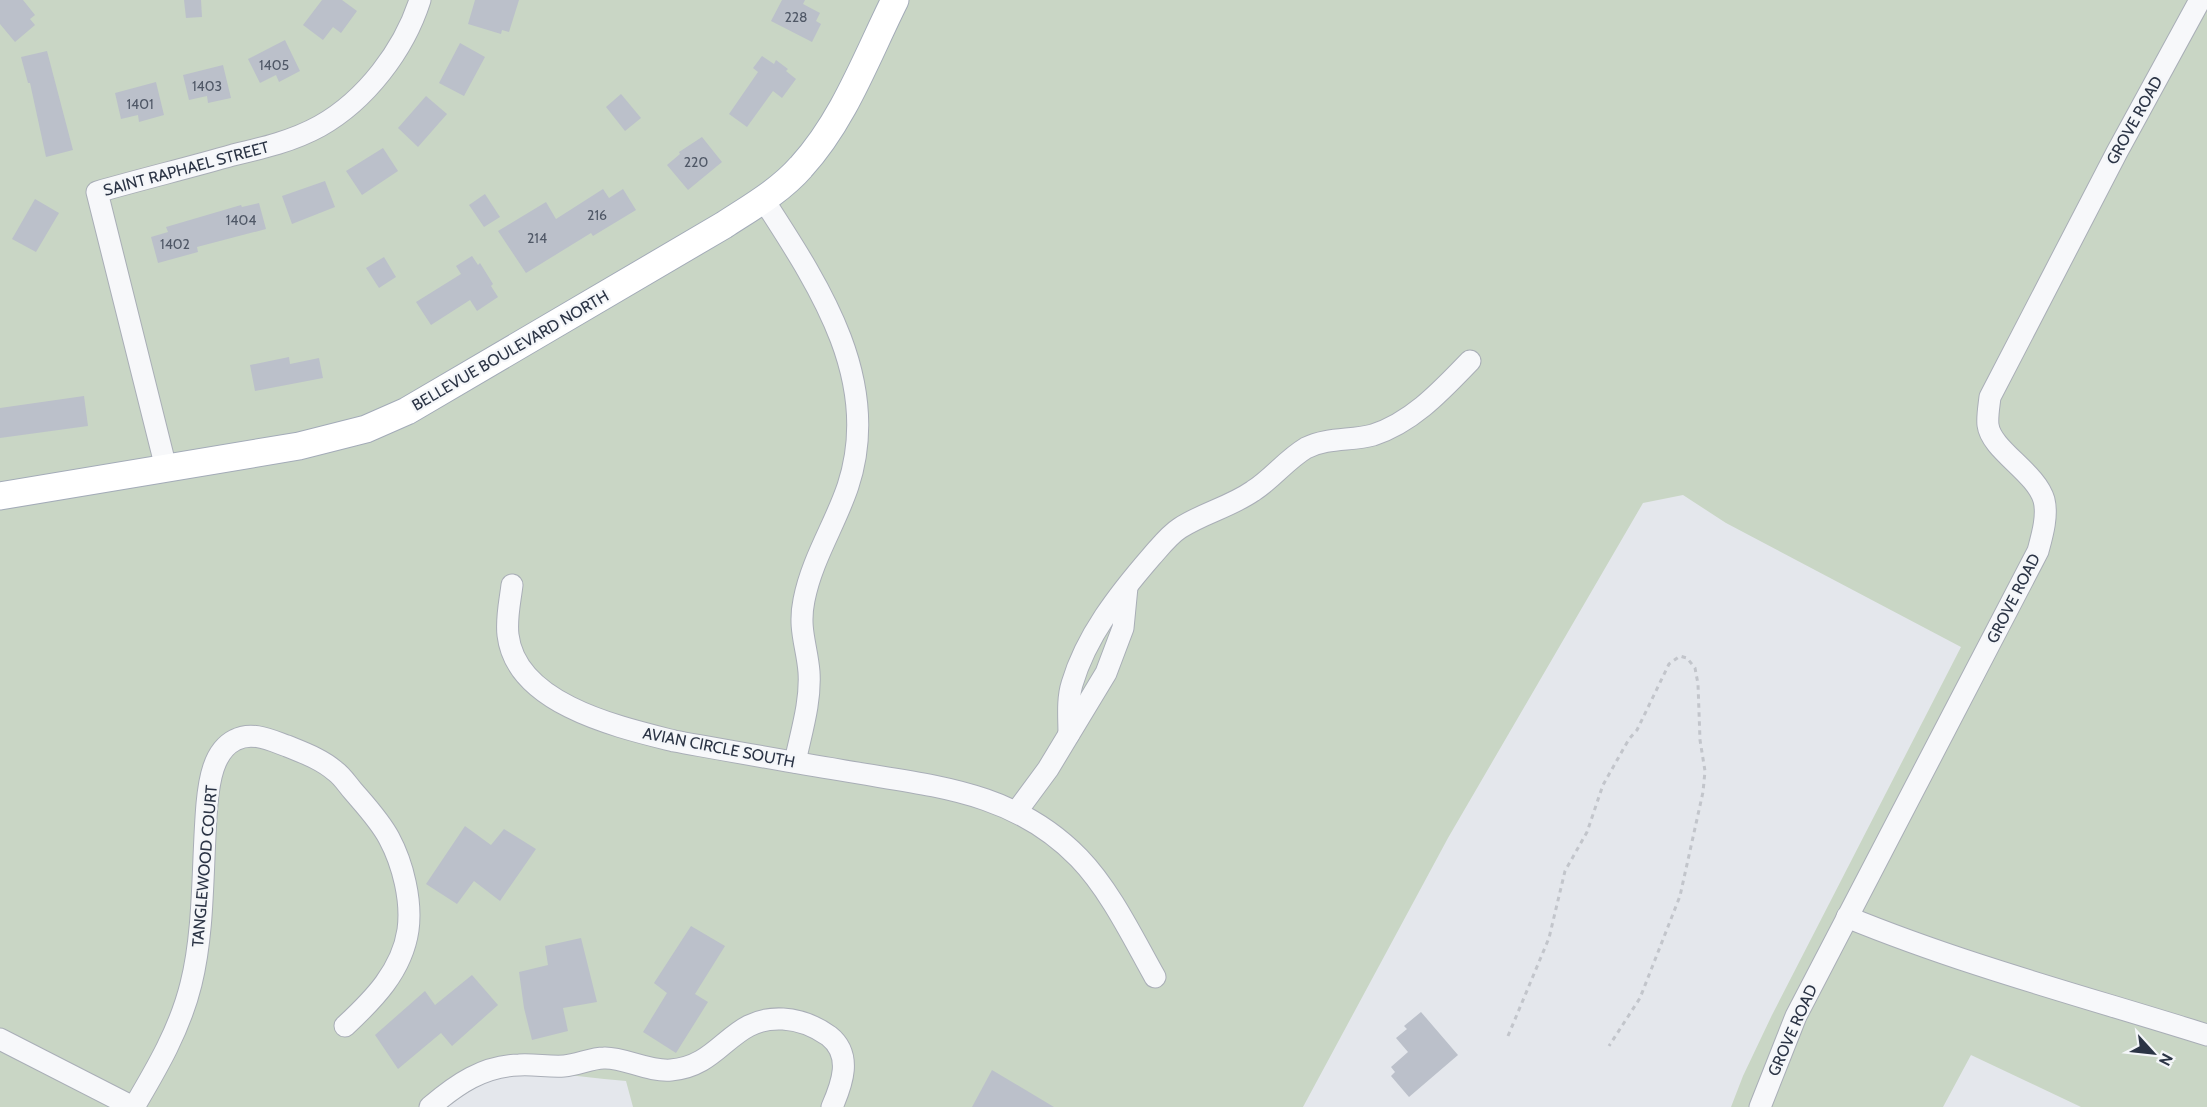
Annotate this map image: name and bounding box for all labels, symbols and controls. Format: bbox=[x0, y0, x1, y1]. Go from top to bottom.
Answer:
house number: 228 bbox=[784, 8, 808, 26]
house number: 1405 bbox=[259, 56, 289, 74]
street label: GROVE ROAD bbox=[2102, 73, 2167, 168]
house number: 1403 bbox=[192, 77, 222, 95]
house number: 1401 bbox=[127, 95, 154, 113]
street label: SAINT RAPHAEL STREET bbox=[101, 137, 272, 200]
house number: 220 bbox=[684, 153, 708, 171]
house number: 216 bbox=[587, 206, 607, 224]
house number: 1404 bbox=[226, 211, 256, 229]
house number: 214 bbox=[527, 229, 547, 247]
house number: 1402 bbox=[160, 235, 190, 253]
street label: BELLEVUE BOULEVARD NORTH bbox=[408, 286, 612, 415]
street label: GROVE ROAD bbox=[1983, 550, 2044, 646]
street label: AVIAN CIRCLE SOUTH bbox=[641, 723, 797, 772]
street label: TANGLEWOOD COURT bbox=[188, 784, 221, 948]
street label: GROVE ROAD bbox=[1764, 982, 1821, 1079]
north arrow bbox=[2123, 1023, 2183, 1083]
text: N bbox=[2155, 1050, 2177, 1069]

